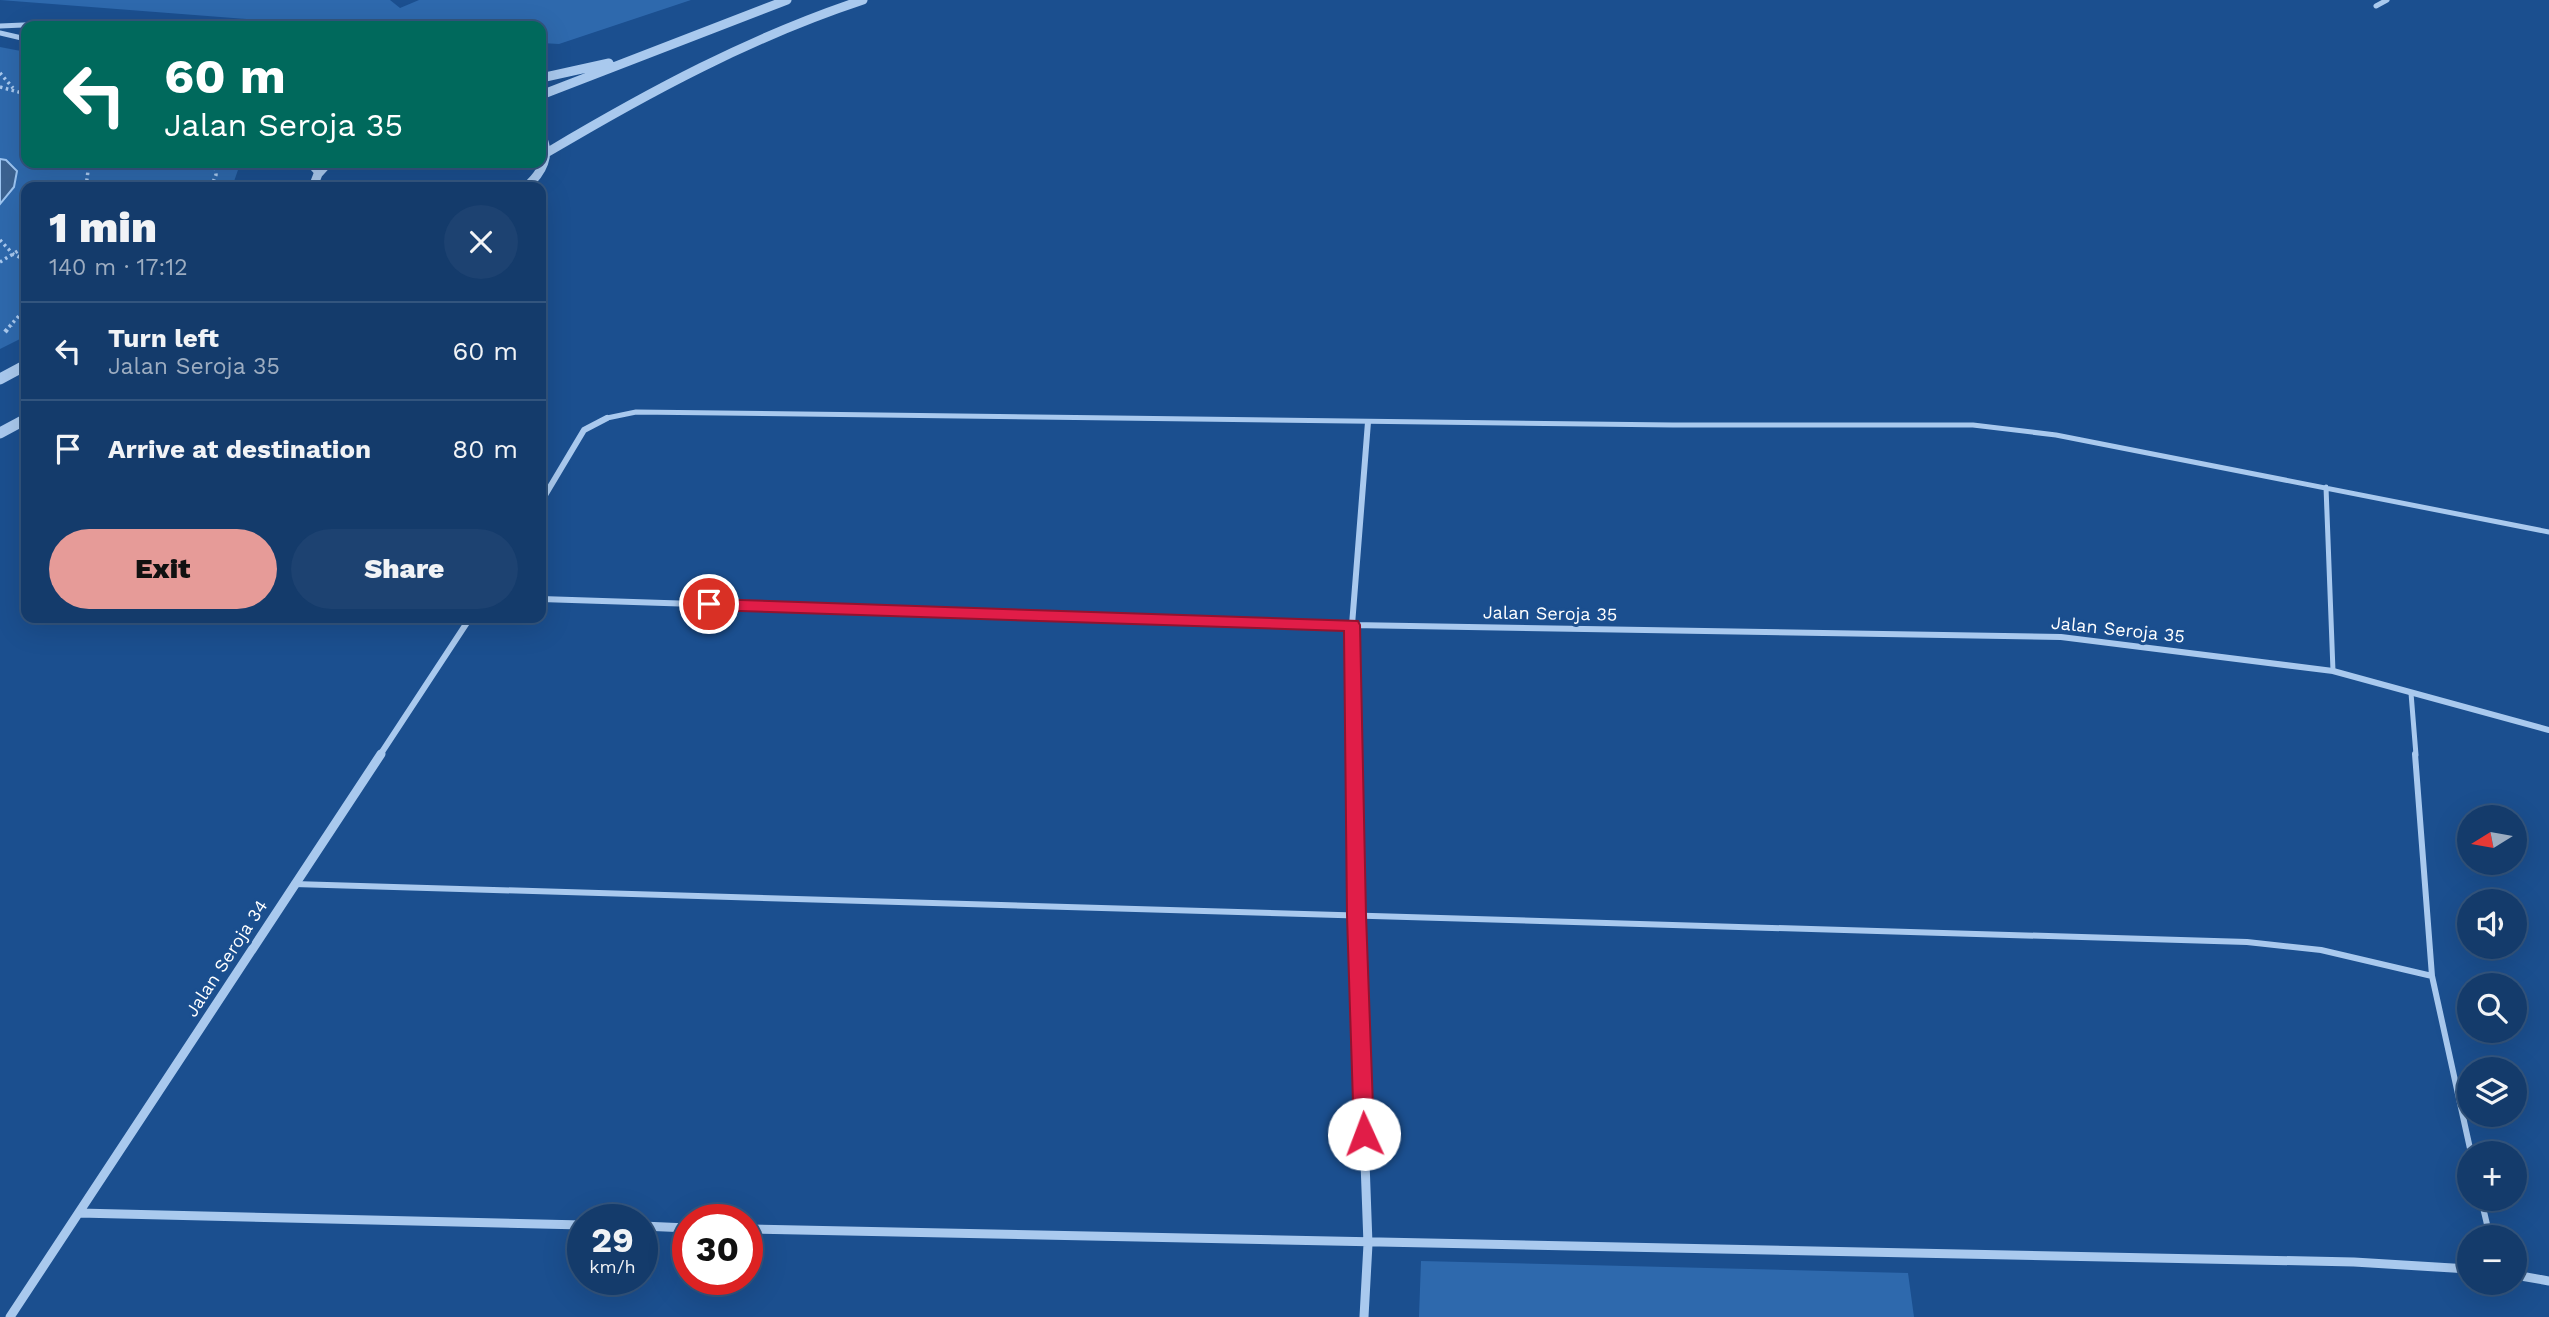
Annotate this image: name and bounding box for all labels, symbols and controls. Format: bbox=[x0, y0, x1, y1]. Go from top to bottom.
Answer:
text: 60 m bbox=[164, 47, 286, 105]
icon: left bbox=[49, 49, 140, 140]
text: Jalan Seroja 35 bbox=[164, 106, 403, 144]
text: 1 min bbox=[49, 203, 157, 252]
button: close bbox=[444, 205, 518, 279]
text: 140 m · 17:12 bbox=[49, 254, 188, 281]
text: Turn left bbox=[108, 323, 219, 353]
icon: left bbox=[49, 332, 87, 370]
text: 60 m bbox=[452, 336, 518, 366]
text: Jalan Seroja 35 bbox=[108, 353, 280, 380]
icon: arrive bbox=[49, 430, 87, 468]
text: Arrive at destination bbox=[108, 434, 371, 464]
text: 80 m bbox=[452, 434, 518, 464]
button: Exit bbox=[49, 529, 277, 609]
button: Share bbox=[291, 529, 518, 609]
pin bbox=[679, 574, 739, 634]
icon: arrive bbox=[690, 585, 728, 623]
street label: Jalan Seroja 35 bbox=[1483, 601, 1617, 625]
street label: Jalan Seroja 35 bbox=[2050, 612, 2186, 646]
north arrow bbox=[2457, 805, 2527, 875]
map controls bbox=[2457, 805, 2527, 1295]
button: sound bbox=[2457, 889, 2527, 959]
street label: Jalan Seroja 34 bbox=[180, 896, 272, 1020]
button: search bbox=[2457, 973, 2527, 1043]
button: layers bbox=[2457, 1057, 2527, 1127]
position arrow bbox=[1327, 1097, 1401, 1171]
button: + bbox=[2457, 1141, 2527, 1211]
speed limit sign: 30 bbox=[672, 1204, 763, 1295]
text: 29 bbox=[591, 1219, 634, 1261]
button: − bbox=[2457, 1225, 2527, 1295]
text: km/h bbox=[589, 1256, 636, 1277]

